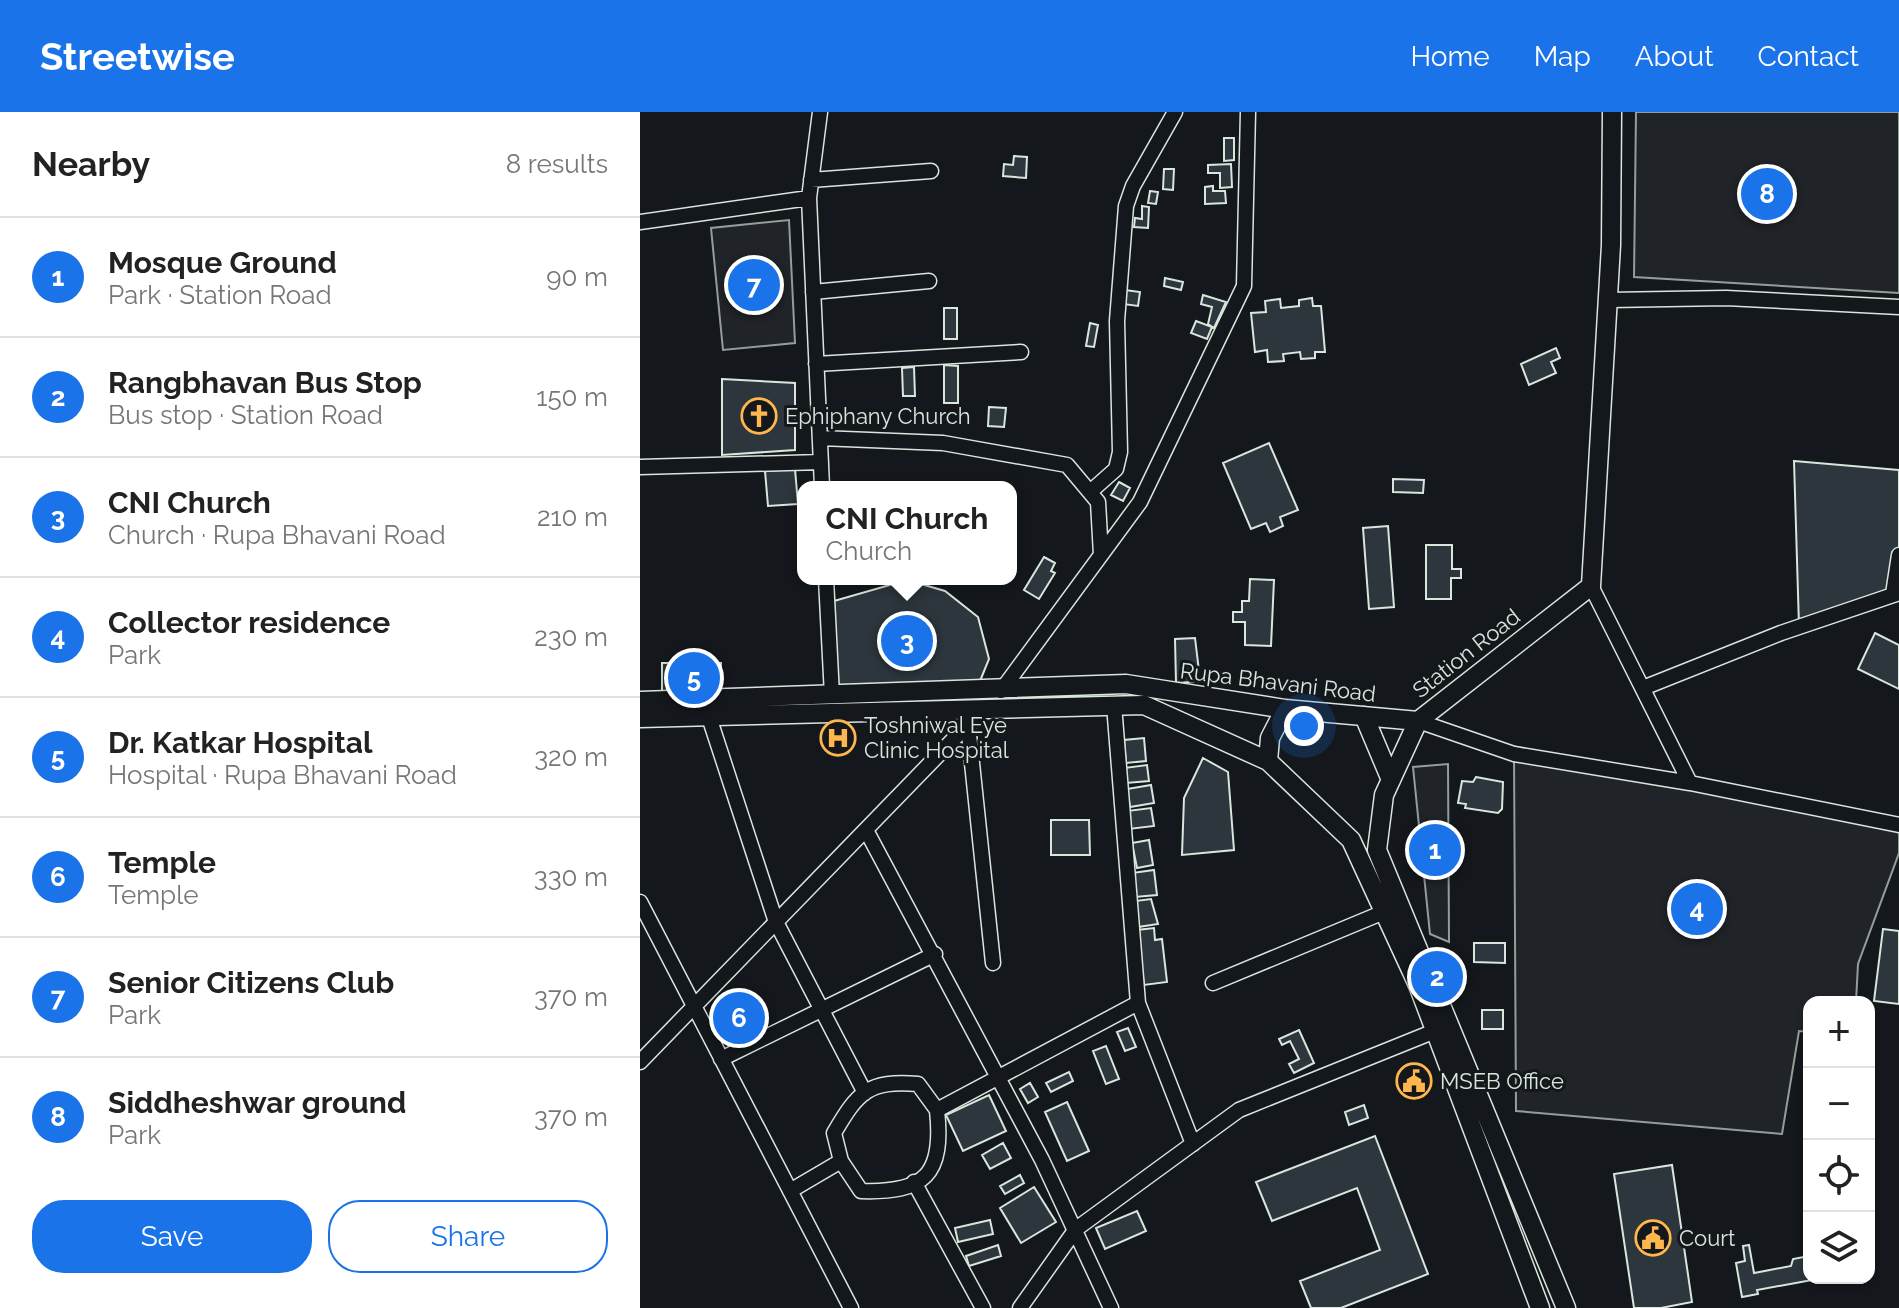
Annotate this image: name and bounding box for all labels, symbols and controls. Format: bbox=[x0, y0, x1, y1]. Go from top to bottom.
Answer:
text: Streetwise bbox=[40, 34, 235, 79]
text: Home bbox=[1410, 40, 1490, 73]
text: Map bbox=[1534, 40, 1591, 73]
text: About bbox=[1635, 40, 1714, 73]
text: Contact bbox=[1758, 40, 1859, 73]
text: Nearby bbox=[32, 144, 150, 184]
text: 8 results bbox=[506, 149, 608, 179]
pin: 8 bbox=[1741, 164, 1793, 224]
text: Mosque Ground bbox=[108, 245, 337, 280]
pin: 7 bbox=[728, 255, 780, 315]
text: 1 bbox=[52, 262, 64, 292]
text: 90 m bbox=[546, 262, 608, 292]
text: Park · Station Road bbox=[108, 280, 332, 310]
text: Rangbhavan Bus Stop bbox=[108, 365, 422, 400]
text: 2 bbox=[51, 382, 65, 412]
text: 150 m bbox=[536, 382, 608, 412]
church icon: Ephiphany Church bbox=[740, 397, 778, 435]
text: Bus stop · Station Road bbox=[108, 400, 383, 430]
place label: Ephiphany Church bbox=[785, 403, 971, 429]
popup bbox=[797, 481, 1017, 585]
text: CNI Church bbox=[108, 485, 271, 520]
text: CNI Church bbox=[826, 501, 988, 536]
text: 3 bbox=[51, 502, 65, 532]
text: 210 m bbox=[537, 502, 608, 532]
text: Church · Rupa Bhavani Road bbox=[108, 520, 446, 550]
text: Church bbox=[826, 536, 912, 566]
street label: Station Road bbox=[1407, 603, 1525, 703]
text: Collector residence bbox=[108, 605, 390, 640]
pin: 3 bbox=[881, 611, 933, 671]
text: 4 bbox=[51, 622, 65, 652]
text: 230 m bbox=[534, 622, 608, 652]
text: Park bbox=[108, 640, 161, 670]
pin: 5 bbox=[668, 648, 720, 708]
street label: Rupa Bhavani Road bbox=[1179, 657, 1377, 707]
your location bbox=[1284, 706, 1324, 746]
place label: Toshniwal Eye Clinic Hospital bbox=[864, 712, 1009, 763]
hospital icon: Toshniwal Eye Clinic Hospital bbox=[819, 719, 857, 757]
text: Dr. Katkar Hospital bbox=[108, 725, 373, 760]
text: 5 bbox=[51, 742, 65, 772]
text: 320 m bbox=[534, 742, 608, 772]
text: Hospital · Rupa Bhavani Road bbox=[108, 760, 457, 790]
pin: 1 bbox=[1409, 820, 1461, 880]
text: Temple bbox=[108, 845, 216, 880]
text: 6 bbox=[50, 862, 66, 892]
text: 330 m bbox=[534, 862, 608, 892]
pin: 4 bbox=[1671, 879, 1723, 939]
text: Temple bbox=[108, 880, 198, 910]
pin: 2 bbox=[1411, 947, 1463, 1007]
text: Senior Citizens Club bbox=[108, 965, 394, 1000]
text: 7 bbox=[51, 982, 65, 1012]
text: 370 m bbox=[534, 982, 608, 1012]
pin: 6 bbox=[713, 988, 765, 1048]
map controls bbox=[1803, 996, 1875, 1284]
button: + bbox=[1803, 996, 1875, 1068]
text: Park bbox=[108, 1000, 161, 1030]
public building icon: MSEB Office bbox=[1395, 1062, 1433, 1100]
place label: MSEB Office bbox=[1440, 1068, 1564, 1094]
button: − bbox=[1803, 1068, 1875, 1140]
text: Siddheshwar ground bbox=[108, 1085, 406, 1120]
text: 8 bbox=[50, 1102, 66, 1132]
text: 370 m bbox=[534, 1102, 608, 1132]
text: Park bbox=[108, 1120, 161, 1150]
button: locate bbox=[1803, 1140, 1875, 1212]
button: Save bbox=[32, 1200, 312, 1273]
button: Share bbox=[328, 1200, 608, 1273]
button: layers bbox=[1803, 1212, 1875, 1284]
public building icon: Court bbox=[1634, 1219, 1672, 1257]
place label: Court bbox=[1679, 1225, 1736, 1251]

